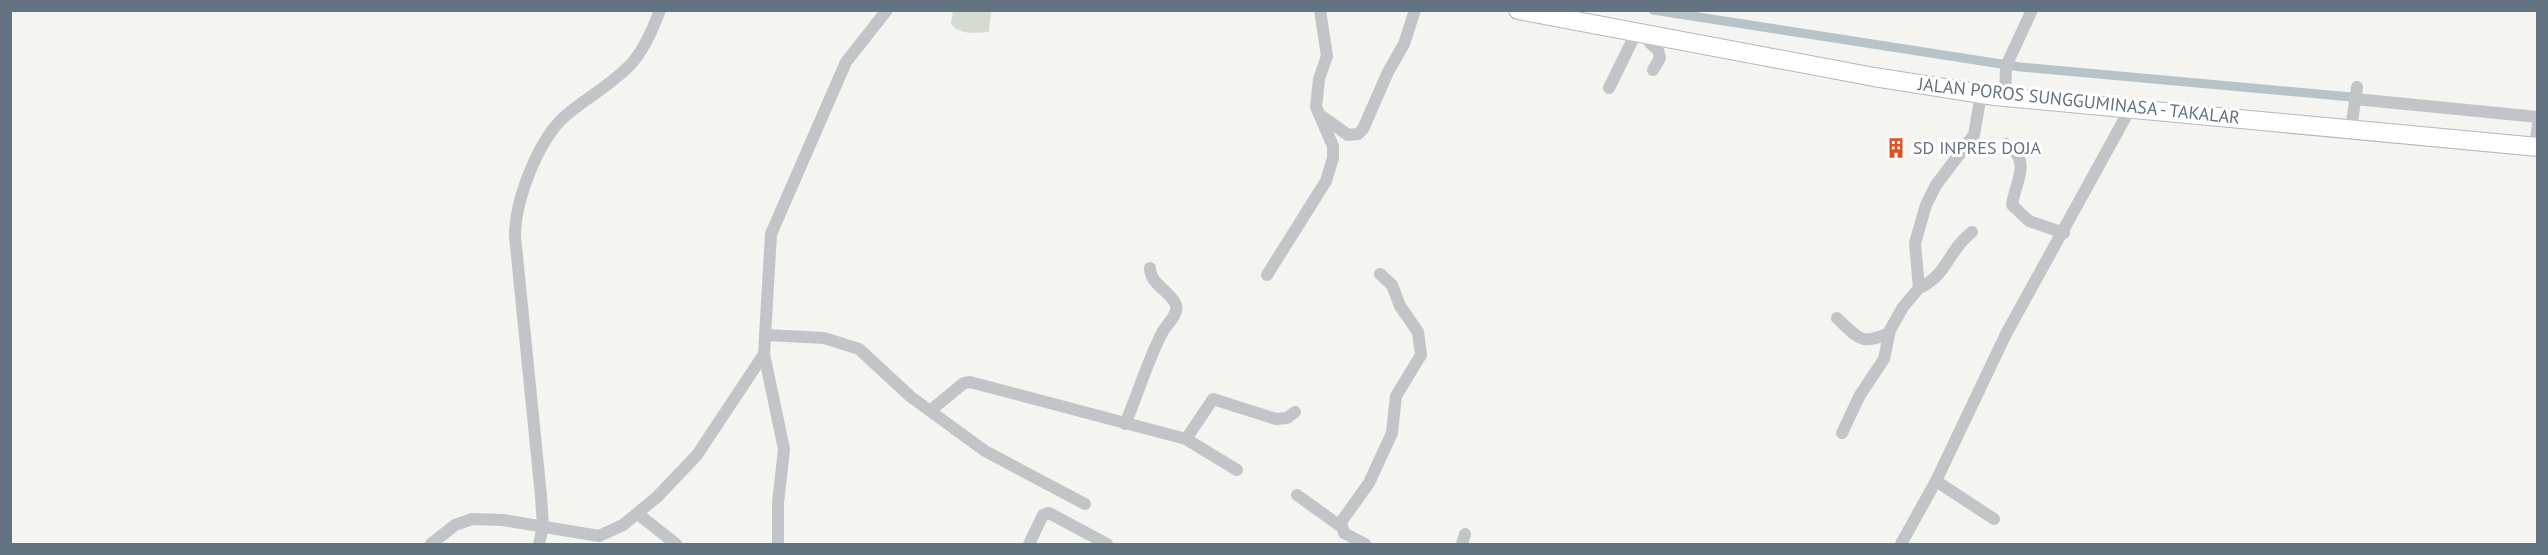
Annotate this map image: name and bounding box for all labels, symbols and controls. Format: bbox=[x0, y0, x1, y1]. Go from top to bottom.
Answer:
street label: JALAN POROS SUNGGUMINASA - TAKALAR bbox=[1916, 72, 2241, 129]
building icon: SD INPRES DOJA bbox=[1884, 136, 1908, 160]
place label: SD INPRES DOJA bbox=[1913, 136, 2042, 159]

